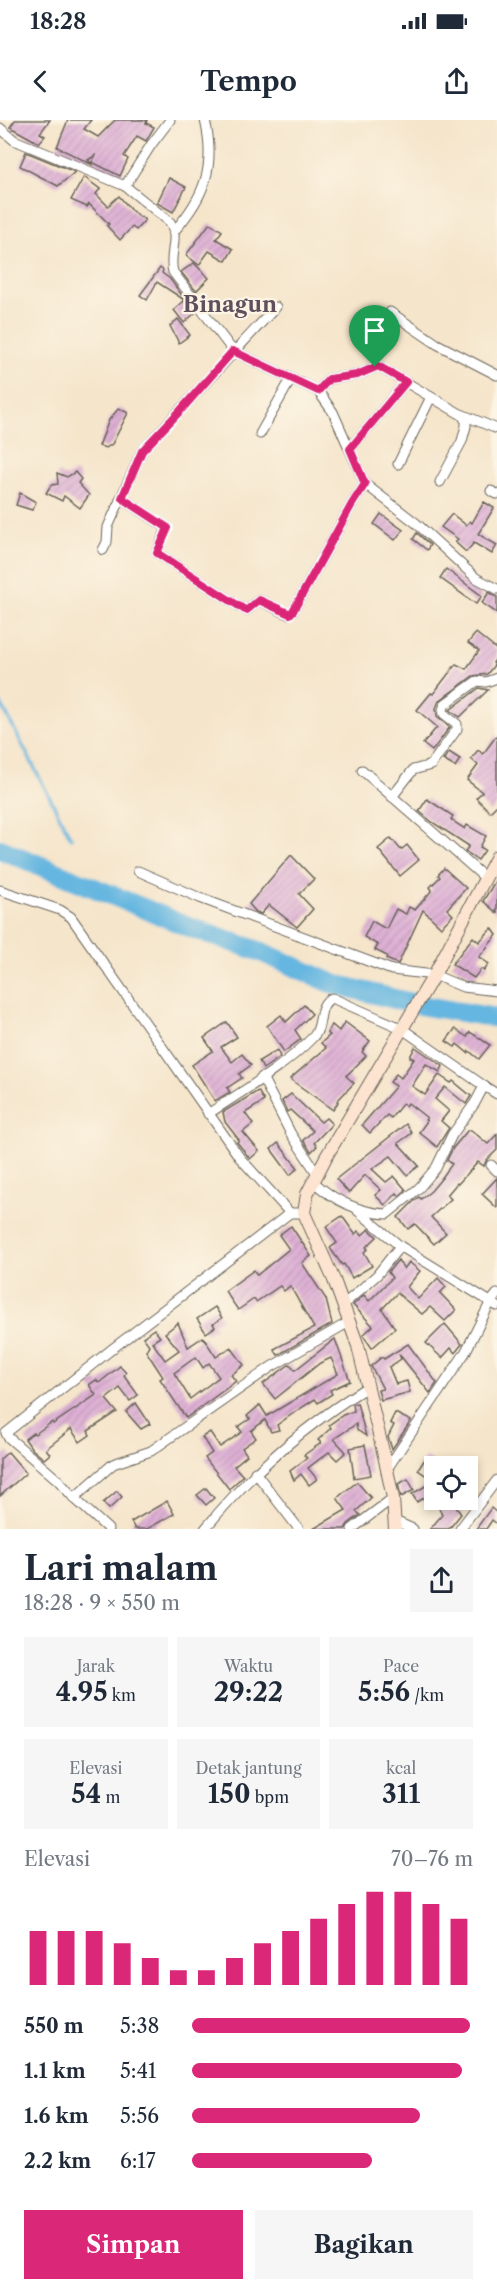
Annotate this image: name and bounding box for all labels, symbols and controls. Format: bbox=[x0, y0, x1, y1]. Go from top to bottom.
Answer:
text: 18:28 bbox=[30, 8, 87, 35]
icon: back bbox=[24, 65, 57, 98]
text: Tempo bbox=[200, 65, 297, 98]
icon: share bbox=[440, 65, 473, 98]
district label: Binagun bbox=[183, 291, 277, 318]
pin bbox=[349, 305, 400, 367]
icon: arrive bbox=[358, 314, 391, 347]
map controls bbox=[424, 1456, 478, 1510]
button: locate bbox=[424, 1456, 478, 1510]
text: Lari malam bbox=[24, 1548, 218, 1589]
button: share bbox=[410, 1549, 473, 1612]
text: 18:28 · 9 × 550 m bbox=[24, 1591, 180, 1615]
text: Jarak bbox=[77, 1656, 115, 1676]
text: Waktu bbox=[224, 1656, 273, 1676]
text: Pace bbox=[383, 1656, 419, 1676]
text: 4.95 bbox=[56, 1676, 108, 1708]
text: 29:22 bbox=[214, 1676, 283, 1708]
text: 5:56 bbox=[358, 1676, 410, 1708]
text: km bbox=[108, 1685, 136, 1705]
text: /km bbox=[410, 1685, 444, 1705]
text: Elevasi bbox=[69, 1758, 122, 1778]
text: Detak jantung bbox=[195, 1758, 302, 1778]
text: kcal bbox=[386, 1758, 416, 1778]
text: 54 bbox=[71, 1778, 101, 1810]
text: 150 bbox=[208, 1778, 250, 1810]
text: 311 bbox=[382, 1778, 420, 1810]
text: m bbox=[101, 1787, 120, 1807]
text: bpm bbox=[250, 1787, 289, 1807]
text: Elevasi bbox=[24, 1847, 90, 1871]
text: 70–76 m bbox=[391, 1847, 473, 1871]
text: 550 m bbox=[24, 2014, 84, 2038]
text: 5:38 bbox=[120, 2014, 159, 2038]
text: 1.1 km bbox=[24, 2059, 86, 2083]
text: 5:41 bbox=[120, 2059, 156, 2083]
text: 1.6 km bbox=[24, 2104, 89, 2128]
text: 5:56 bbox=[120, 2104, 159, 2128]
text: 2.2 km bbox=[24, 2149, 91, 2173]
text: 6:17 bbox=[120, 2149, 156, 2173]
button: Simpan bbox=[24, 2210, 243, 2279]
button: Bagikan bbox=[255, 2210, 473, 2279]

